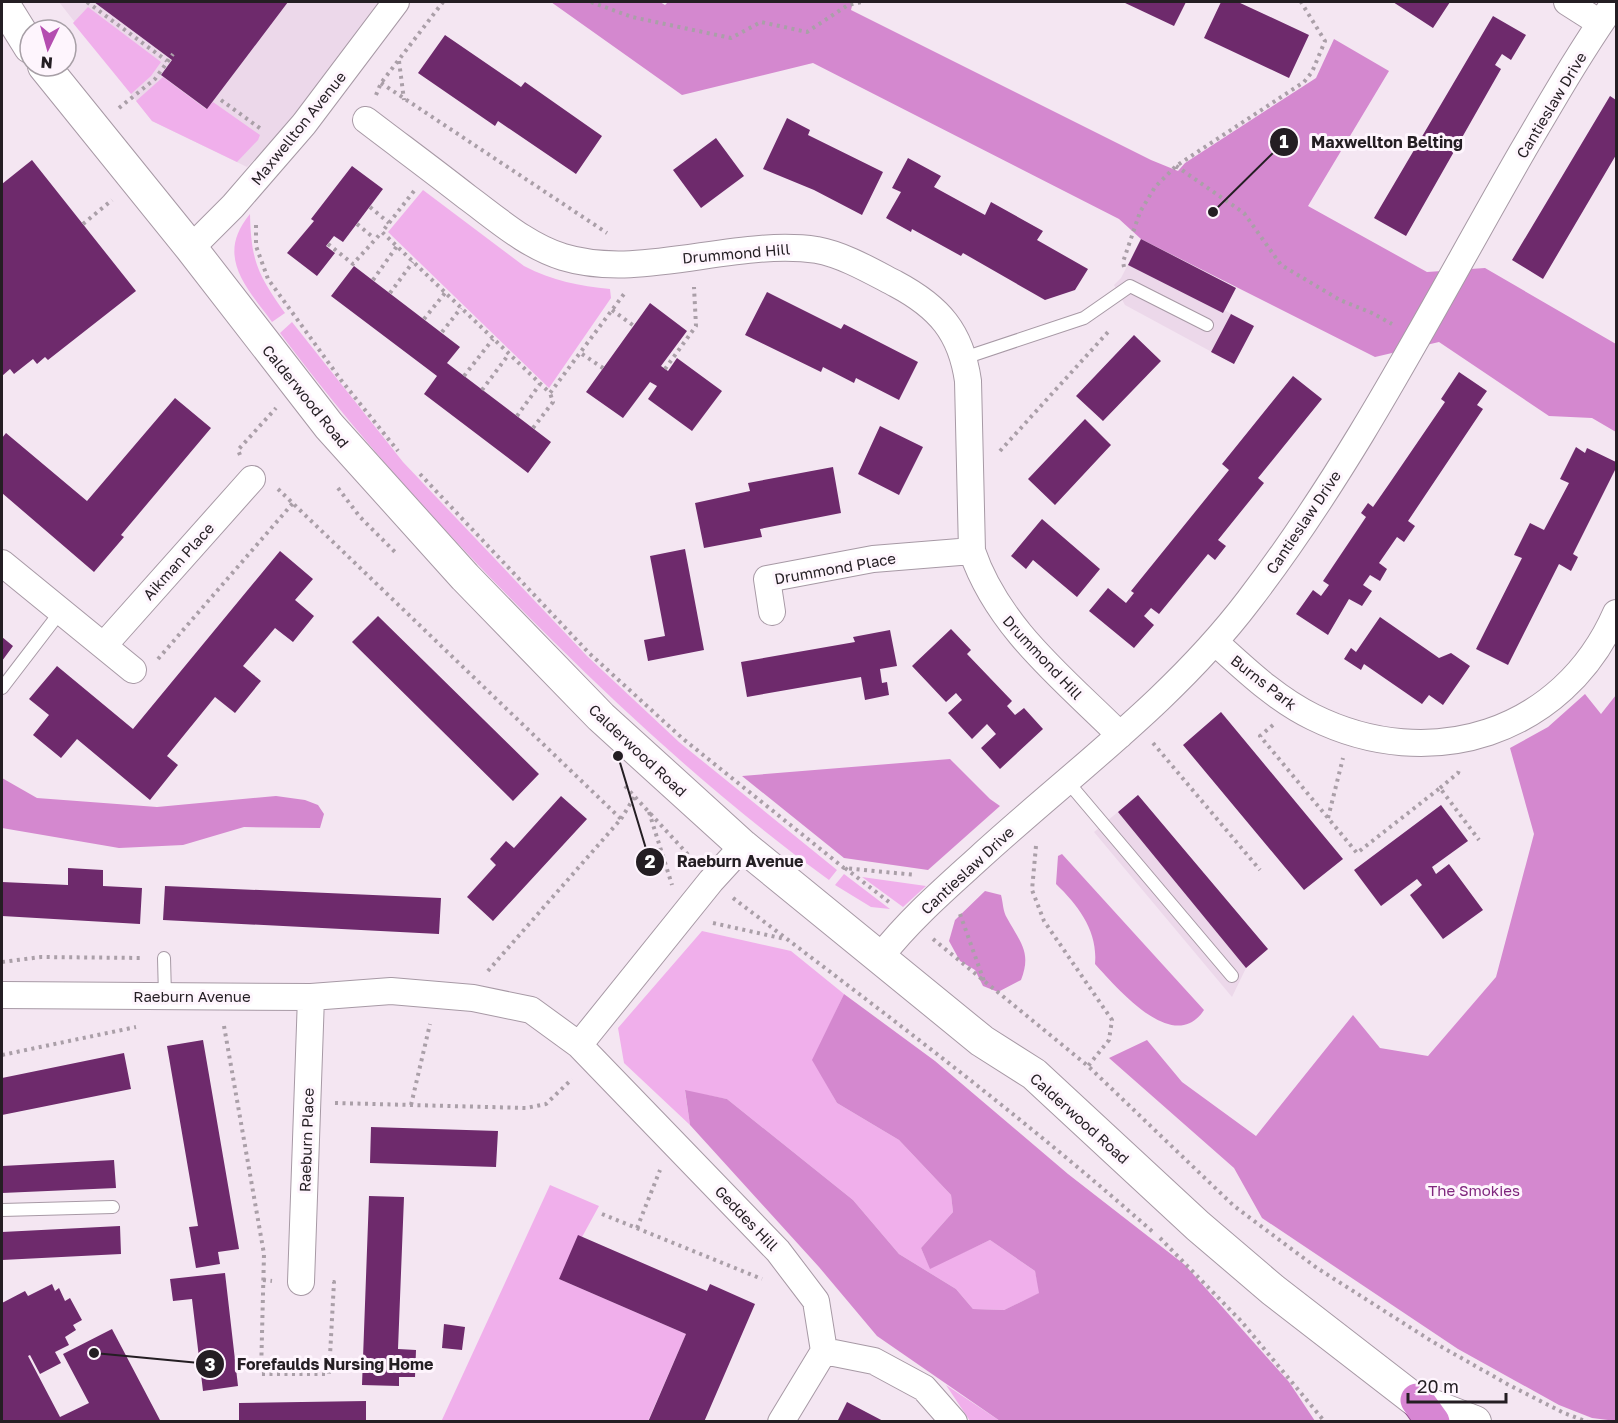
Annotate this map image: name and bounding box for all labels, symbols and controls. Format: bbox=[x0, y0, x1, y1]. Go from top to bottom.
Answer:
north arrow bbox=[18, 18, 78, 78]
street label: Cantieslaw Drive bbox=[1512, 48, 1590, 161]
text: N bbox=[40, 52, 54, 73]
street label: Maxwellton Avenue bbox=[247, 67, 349, 188]
callout: Maxwellton Belting bbox=[1269, 125, 1475, 159]
text: 1 bbox=[1279, 130, 1289, 152]
text: Maxwellton Belting bbox=[1311, 132, 1463, 152]
street label: Drummond Hill bbox=[681, 239, 791, 267]
street label: Calderwood Road bbox=[259, 341, 353, 451]
street label: Cantieslaw Drive bbox=[1262, 467, 1344, 577]
street label: Aikman Place bbox=[139, 519, 217, 603]
street label: Drummond Place bbox=[773, 548, 897, 588]
street label: Drummond Hill bbox=[1000, 611, 1087, 703]
street label: Burns Park bbox=[1228, 651, 1301, 714]
street label: Calderwood Road bbox=[585, 700, 691, 800]
street label: Cantieslaw Drive bbox=[917, 822, 1017, 918]
callout: Raeburn Avenue bbox=[635, 845, 815, 879]
text: 2 bbox=[645, 850, 656, 872]
text: Raeburn Avenue bbox=[677, 851, 803, 871]
street label: Raeburn Avenue bbox=[133, 987, 251, 1005]
street label: Calderwood Road bbox=[1027, 1069, 1133, 1167]
street label: Raeburn Place bbox=[295, 1087, 317, 1192]
park label: The Smokies bbox=[1428, 1181, 1520, 1199]
street label: Geddes Hill bbox=[712, 1182, 782, 1254]
callout: Forefaulds Nursing Home bbox=[195, 1347, 446, 1381]
text: 3 bbox=[205, 1353, 216, 1375]
text: Forefaulds Nursing Home bbox=[237, 1354, 433, 1374]
scale bar bbox=[1408, 1366, 1506, 1404]
text: 20 m bbox=[1417, 1375, 1459, 1397]

